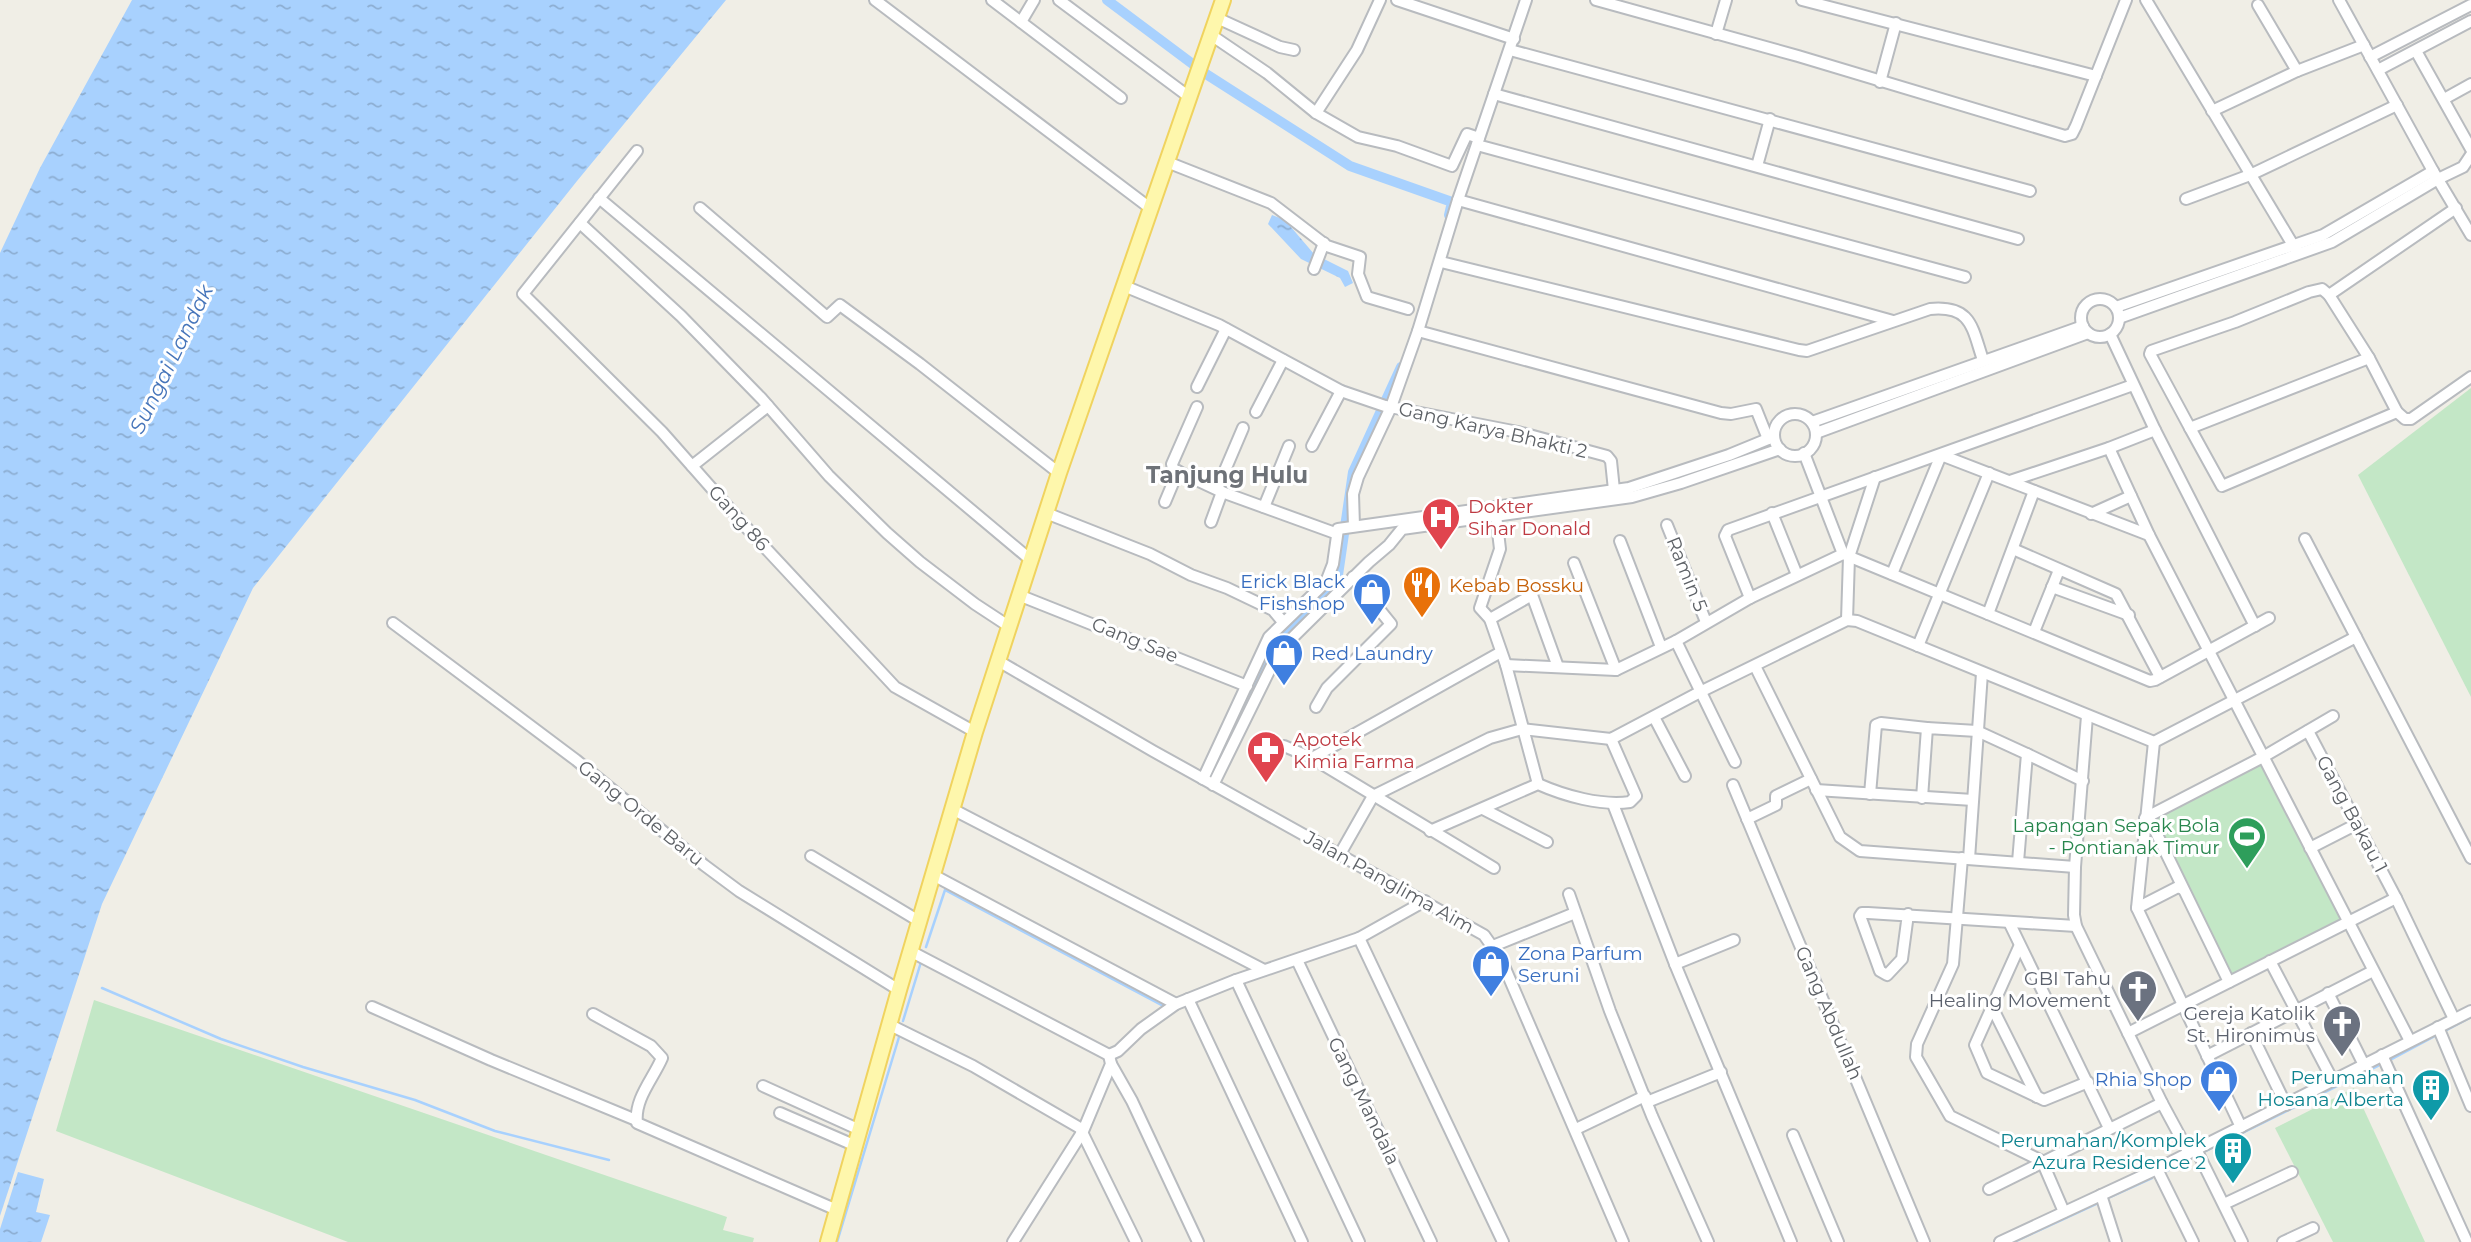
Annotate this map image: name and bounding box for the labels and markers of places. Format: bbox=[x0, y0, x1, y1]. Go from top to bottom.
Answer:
place label: Dokter Sihar Donald bbox=[1468, 495, 1591, 540]
hospital icon: Dokter Sihar Donald bbox=[1420, 496, 1462, 551]
restaurant icon: Kebab Bossku bbox=[1401, 564, 1443, 619]
place label: Erick Black Fishshop bbox=[1240, 570, 1346, 615]
shop icon: Erick Black Fishshop bbox=[1351, 571, 1393, 626]
place label: Kebab Bossku bbox=[1449, 574, 1584, 597]
shop icon: Red Laundry bbox=[1263, 632, 1305, 687]
place label: Red Laundry bbox=[1311, 642, 1433, 665]
place label: Apotek Kimia Farma bbox=[1293, 728, 1415, 773]
pharmacy icon: Apotek Kimia Farma bbox=[1245, 729, 1287, 784]
place label: Lapangan Sepak Bola - Pontianak Timur bbox=[2013, 814, 2220, 859]
sports icon: Lapangan Sepak Bola - Pontianak Timur bbox=[2226, 815, 2268, 870]
place label: Zona Parfum Seruni bbox=[1518, 942, 1643, 987]
shop icon: Zona Parfum Seruni bbox=[1470, 943, 1512, 998]
place label: GBI Tahu Healing Movement bbox=[1929, 967, 2111, 1012]
church icon: GBI Tahu Healing Movement bbox=[2117, 968, 2159, 1023]
place label: Gereja Katolik St. Hironimus bbox=[2183, 1002, 2316, 1047]
church icon: Gereja Katolik St. Hironimus bbox=[2321, 1003, 2363, 1058]
shop icon: Rhia Shop bbox=[2198, 1058, 2240, 1113]
place label: Perumahan Hosana Alberta bbox=[2258, 1066, 2404, 1111]
building icon: Perumahan Hosana Alberta bbox=[2410, 1067, 2452, 1122]
place label: Rhia Shop bbox=[2095, 1068, 2192, 1091]
place label: Perumahan/Komplek Azura Residence 2 bbox=[2000, 1129, 2207, 1174]
building icon: Perumahan/Komplek Azura Residence 2 bbox=[2212, 1130, 2254, 1185]

